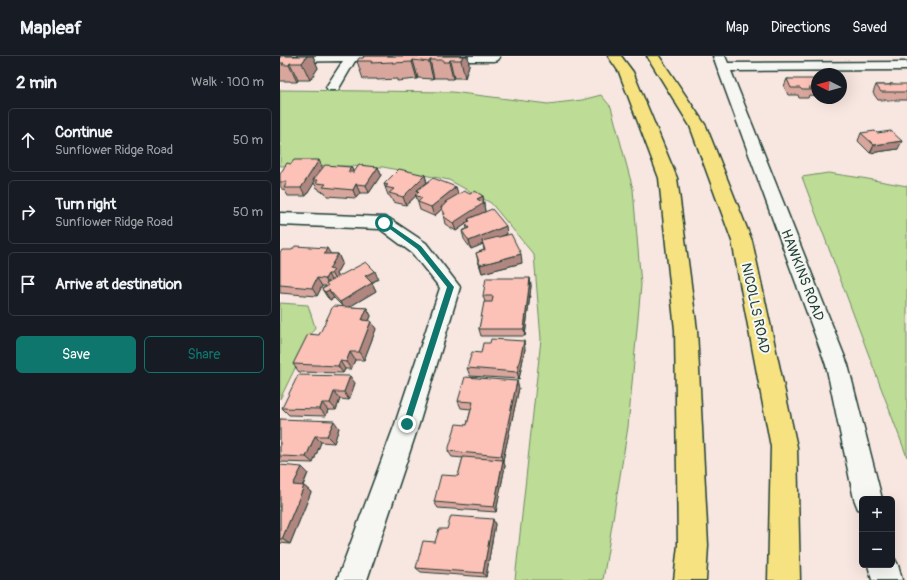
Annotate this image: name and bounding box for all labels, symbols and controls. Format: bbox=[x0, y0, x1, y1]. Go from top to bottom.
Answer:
text: Mapleaf bbox=[20, 16, 82, 40]
text: Map bbox=[726, 19, 749, 36]
text: Directions bbox=[771, 19, 830, 36]
text: Saved bbox=[852, 19, 887, 36]
north arrow bbox=[811, 68, 847, 104]
text: 2 min bbox=[16, 72, 57, 93]
text: Walk · 100 m bbox=[191, 74, 264, 90]
text: Continue bbox=[55, 123, 113, 142]
icon: ahead bbox=[17, 129, 39, 151]
text: 50 m bbox=[233, 132, 263, 148]
text: Sunflower Ridge Road bbox=[55, 142, 173, 158]
text: Turn right bbox=[55, 195, 116, 214]
icon: right bbox=[17, 201, 39, 223]
text: 50 m bbox=[233, 204, 263, 220]
text: Sunflower Ridge Road bbox=[55, 214, 173, 230]
route start bbox=[375, 214, 393, 232]
street label: HAWKINS ROAD bbox=[777, 227, 828, 324]
street label: NICOLLS ROAD bbox=[738, 261, 773, 355]
icon: arrive bbox=[17, 273, 39, 295]
text: Arrive at destination bbox=[55, 275, 182, 294]
button: Save bbox=[16, 336, 136, 373]
button: Share bbox=[144, 336, 264, 373]
route end bbox=[398, 415, 416, 433]
map controls bbox=[859, 496, 895, 568]
button: + bbox=[859, 496, 895, 532]
button: − bbox=[859, 532, 895, 568]

